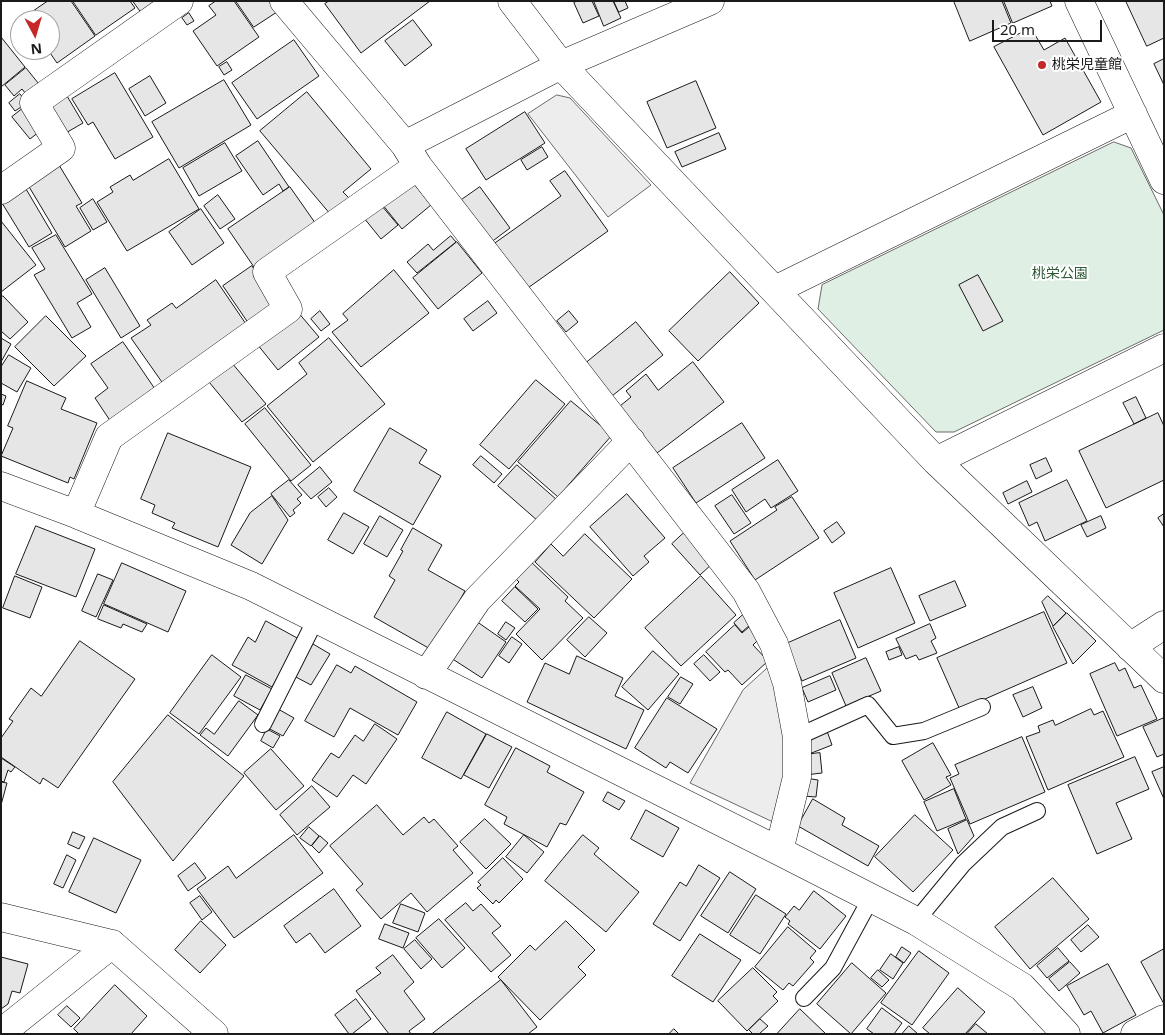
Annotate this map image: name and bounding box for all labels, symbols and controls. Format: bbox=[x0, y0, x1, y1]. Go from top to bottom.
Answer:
north arrow bbox=[10, 10, 60, 60]
scale bar bbox=[995, 10, 1105, 42]
text: 20 m bbox=[1000, 19, 1035, 39]
text: N bbox=[30, 39, 43, 59]
place label: 桃栄児童館 bbox=[1052, 57, 1122, 73]
marker: 桃栄児童館 bbox=[1036, 59, 1048, 71]
park label: 桃栄公園 bbox=[1032, 266, 1088, 282]

